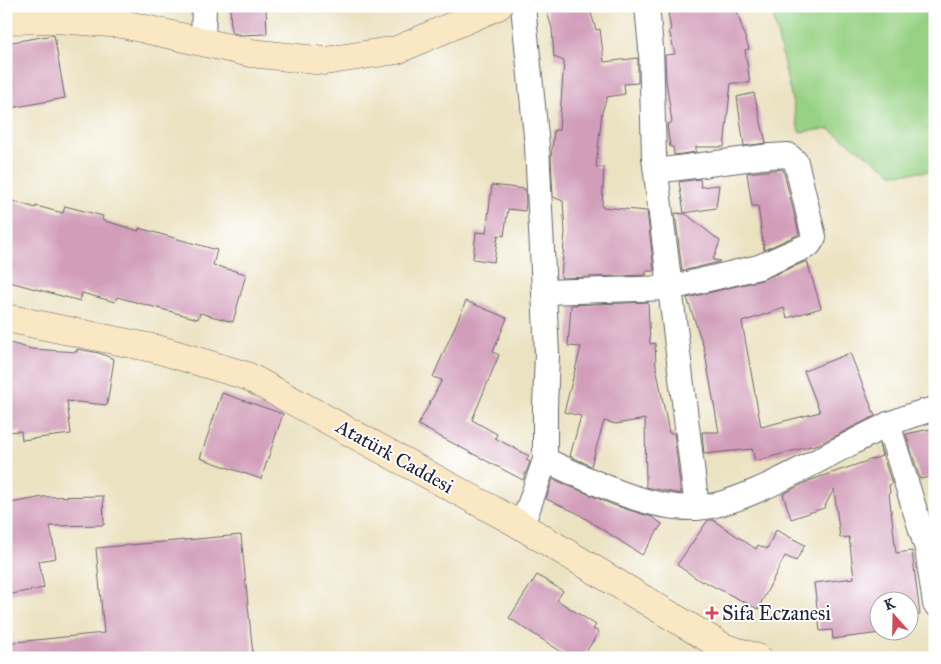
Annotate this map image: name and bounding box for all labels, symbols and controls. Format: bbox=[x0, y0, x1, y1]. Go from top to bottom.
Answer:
street label: Atatürk Caddesi bbox=[331, 413, 458, 498]
north arrow bbox=[868, 592, 918, 642]
text: K bbox=[882, 594, 898, 614]
place label: Sifa Eczanesi bbox=[722, 601, 831, 625]
marker: Sifa Eczanesi bbox=[706, 607, 718, 619]

